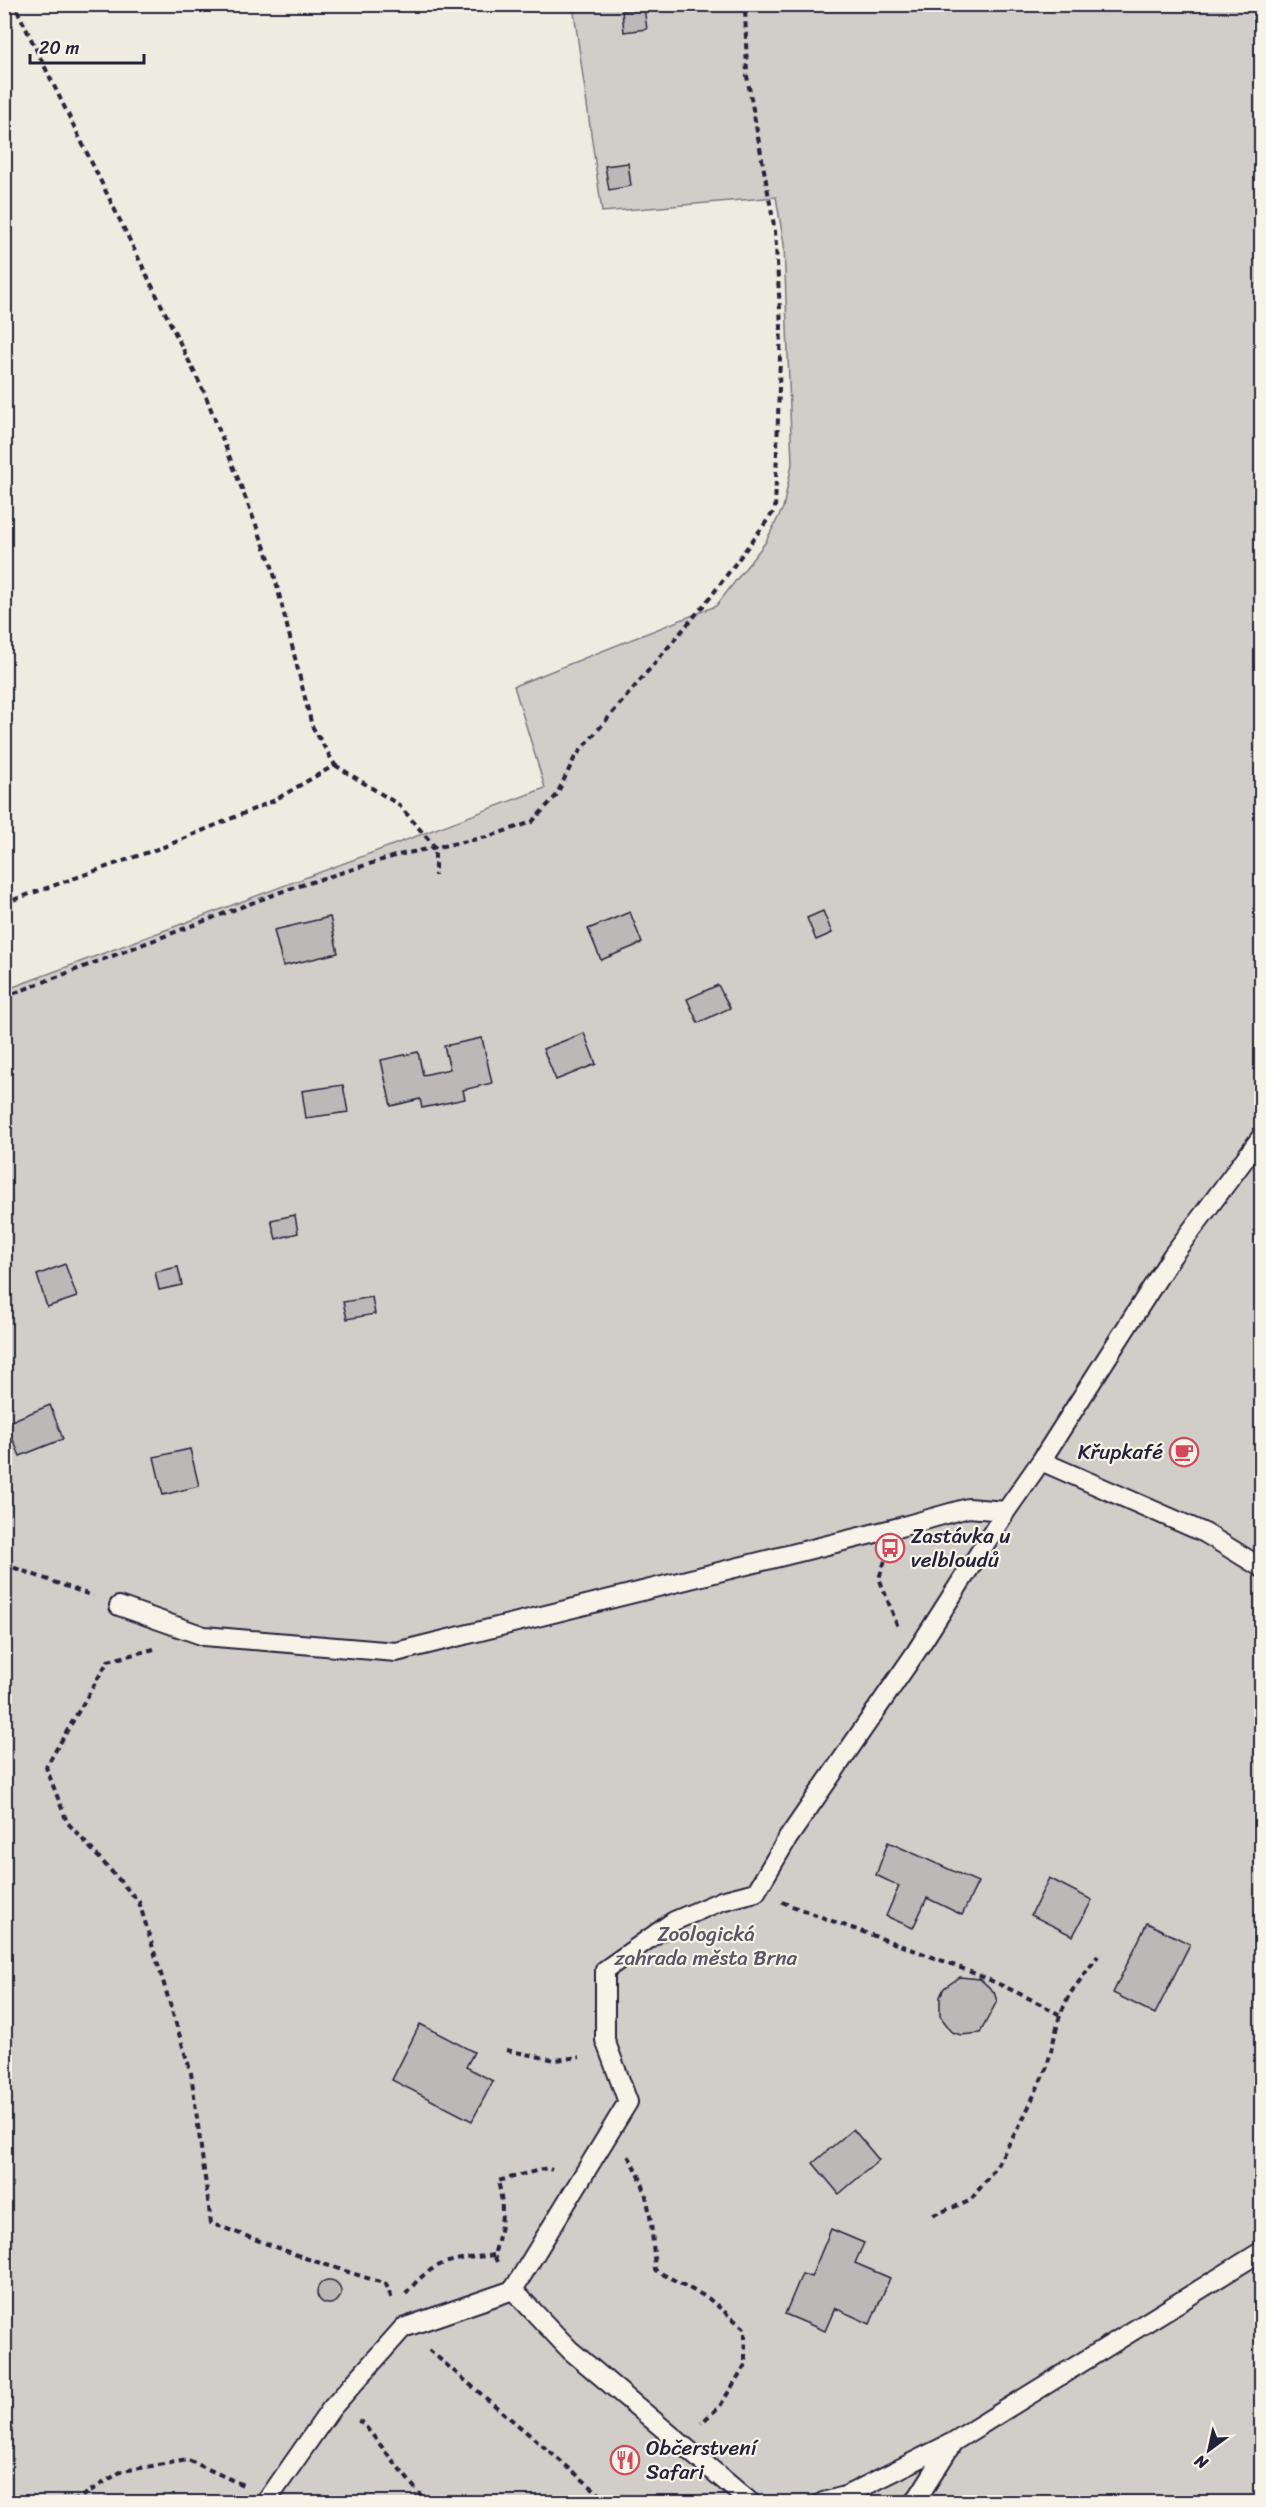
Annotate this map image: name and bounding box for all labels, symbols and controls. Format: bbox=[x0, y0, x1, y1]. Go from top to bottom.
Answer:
scale bar bbox=[30, 27, 144, 65]
text: 20 m bbox=[39, 32, 79, 64]
place label: Křupkafé bbox=[1078, 1433, 1163, 1471]
cafe icon: Křupkafé bbox=[1168, 1436, 1200, 1468]
place label: Zastávka u velbloudů bbox=[911, 1517, 1011, 1579]
bus stop icon: Zastávka u velbloudů bbox=[874, 1532, 906, 1564]
park label: Zoologická zahrada města Brna bbox=[614, 1915, 798, 1977]
north arrow bbox=[1179, 2420, 1239, 2480]
place label: Občerstvení Safari bbox=[646, 2429, 759, 2491]
restaurant icon: Občerstvení Safari bbox=[609, 2444, 641, 2476]
text: N bbox=[1188, 2446, 1214, 2478]

